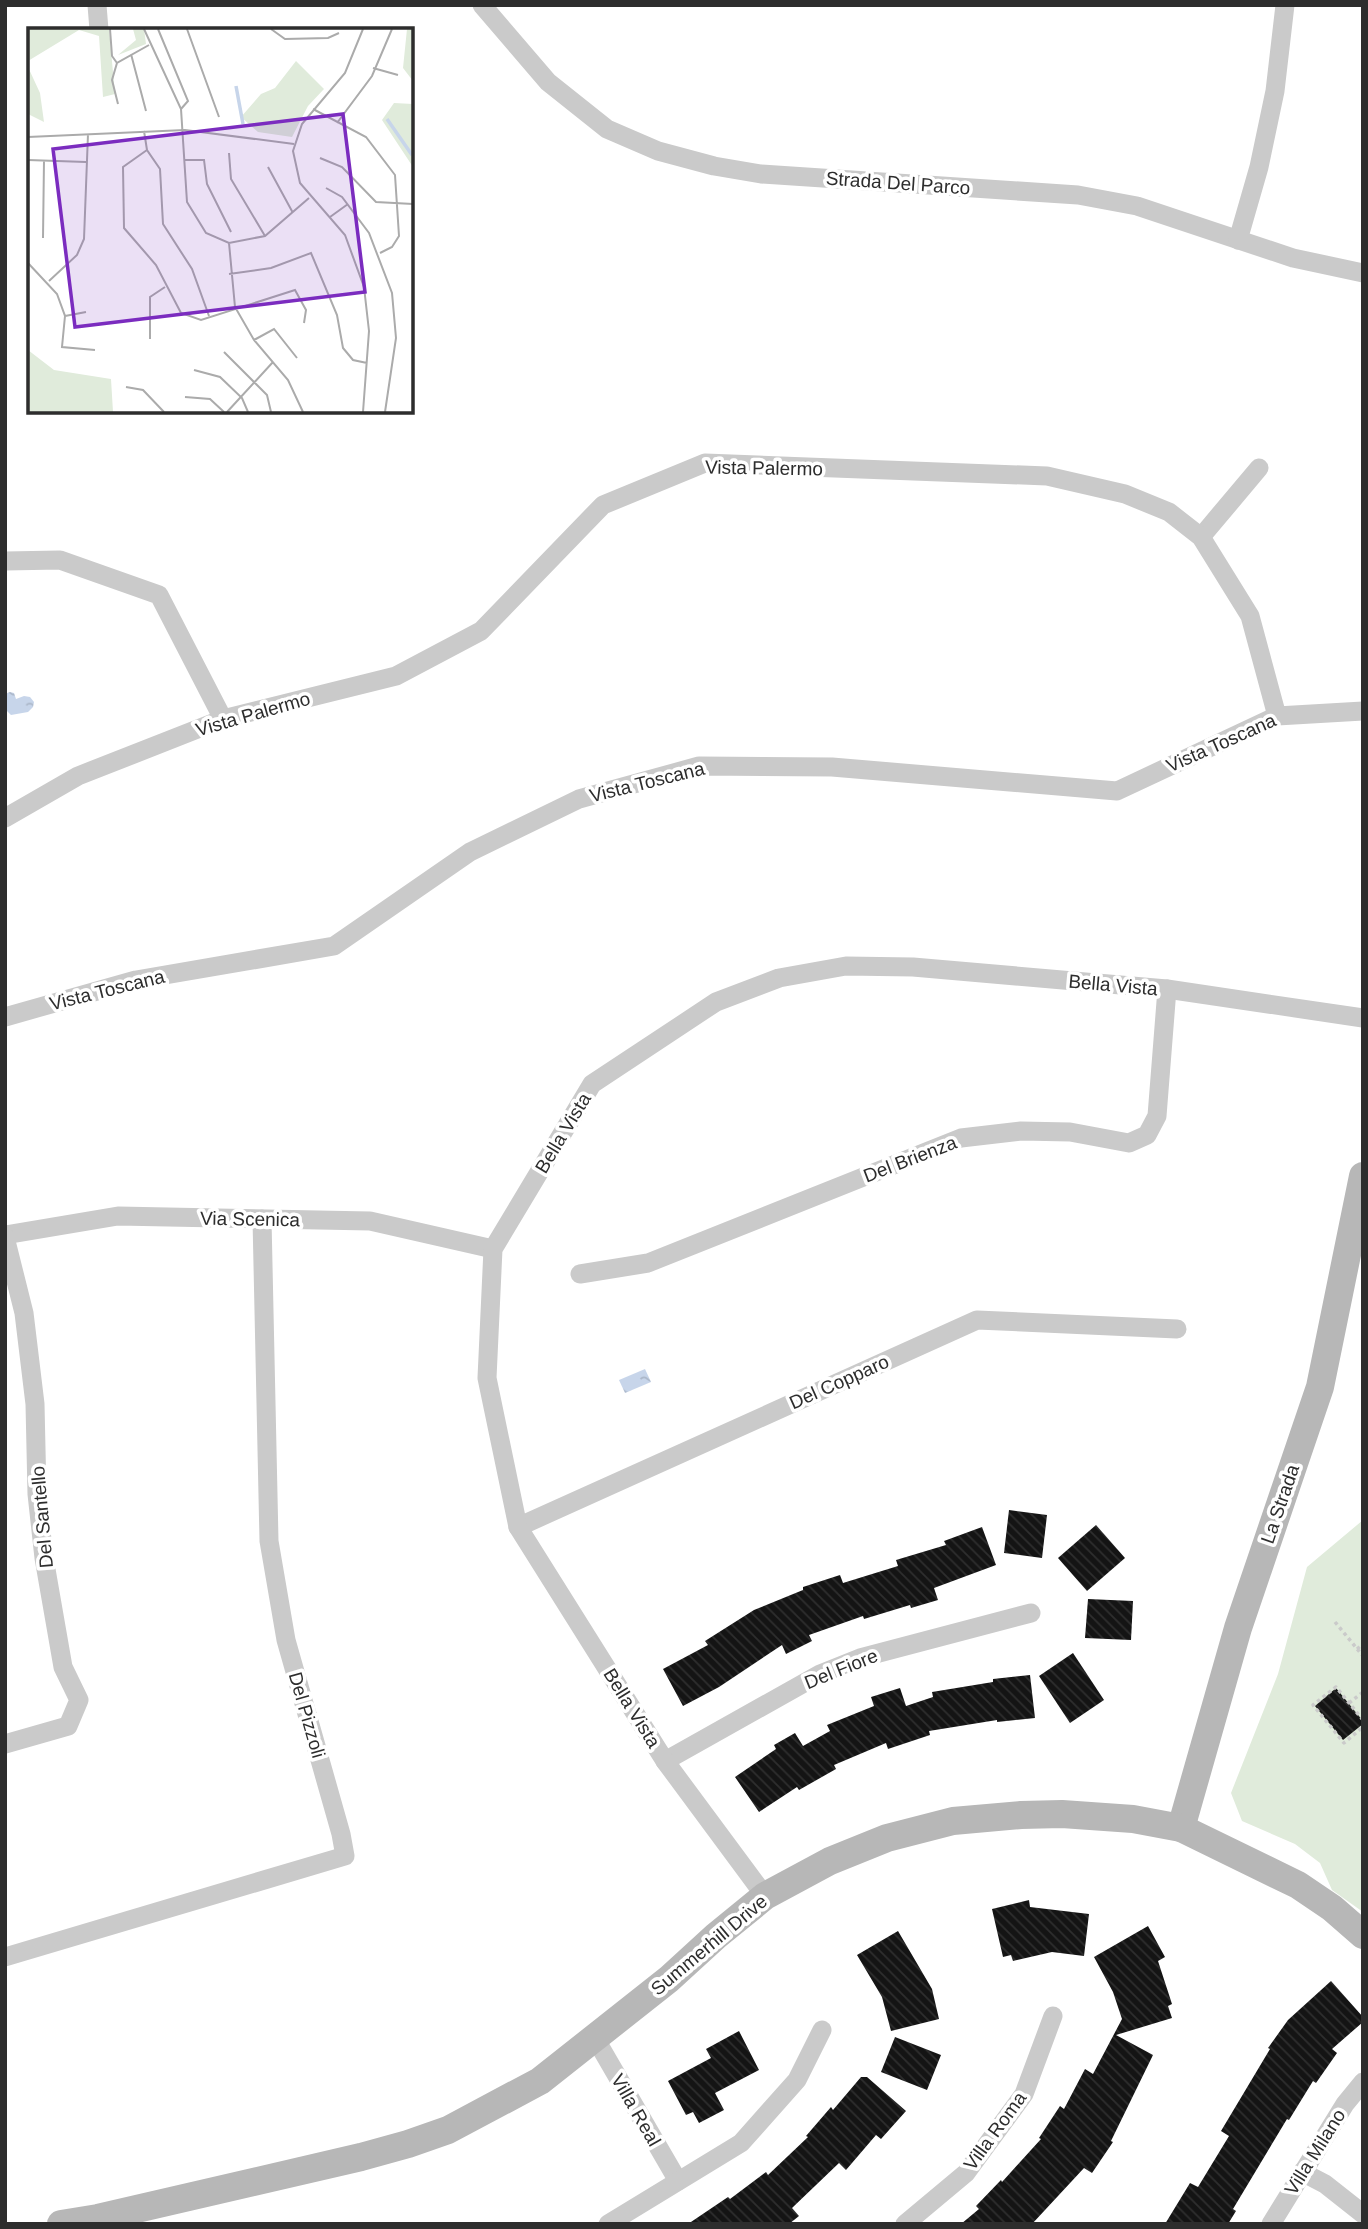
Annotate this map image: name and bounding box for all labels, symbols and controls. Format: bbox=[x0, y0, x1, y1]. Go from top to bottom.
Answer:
inset map bbox=[28, 28, 413, 413]
street label: Strada Del Parco bbox=[825, 167, 971, 199]
street label: Vista Palermo bbox=[705, 456, 823, 480]
street label: Vista Palermo bbox=[193, 688, 313, 740]
street label: Vista Toscana bbox=[1163, 709, 1279, 777]
street label: Vista Toscana bbox=[587, 757, 707, 806]
street label: Vista Toscana bbox=[47, 965, 167, 1014]
street label: Bella Vista bbox=[1068, 971, 1159, 999]
street label: Bella Vista bbox=[531, 1089, 595, 1177]
street label: Del Brienza bbox=[860, 1131, 960, 1186]
street label: Via Scenica bbox=[200, 1208, 301, 1230]
street label: Del Copparo bbox=[786, 1351, 892, 1413]
street label: La Strada bbox=[1257, 1461, 1303, 1546]
street label: Del Santello bbox=[27, 1465, 57, 1569]
street label: Del Fiore bbox=[801, 1645, 881, 1693]
street label: Bella Vista bbox=[599, 1665, 665, 1752]
street label: Del Pizzoli bbox=[285, 1669, 329, 1761]
street label: Summerhill Drive bbox=[647, 1890, 771, 2000]
street label: Villa Real bbox=[607, 2070, 665, 2150]
street label: Villa Roma bbox=[960, 2087, 1031, 2174]
street label: Villa Milano bbox=[1280, 2105, 1350, 2199]

